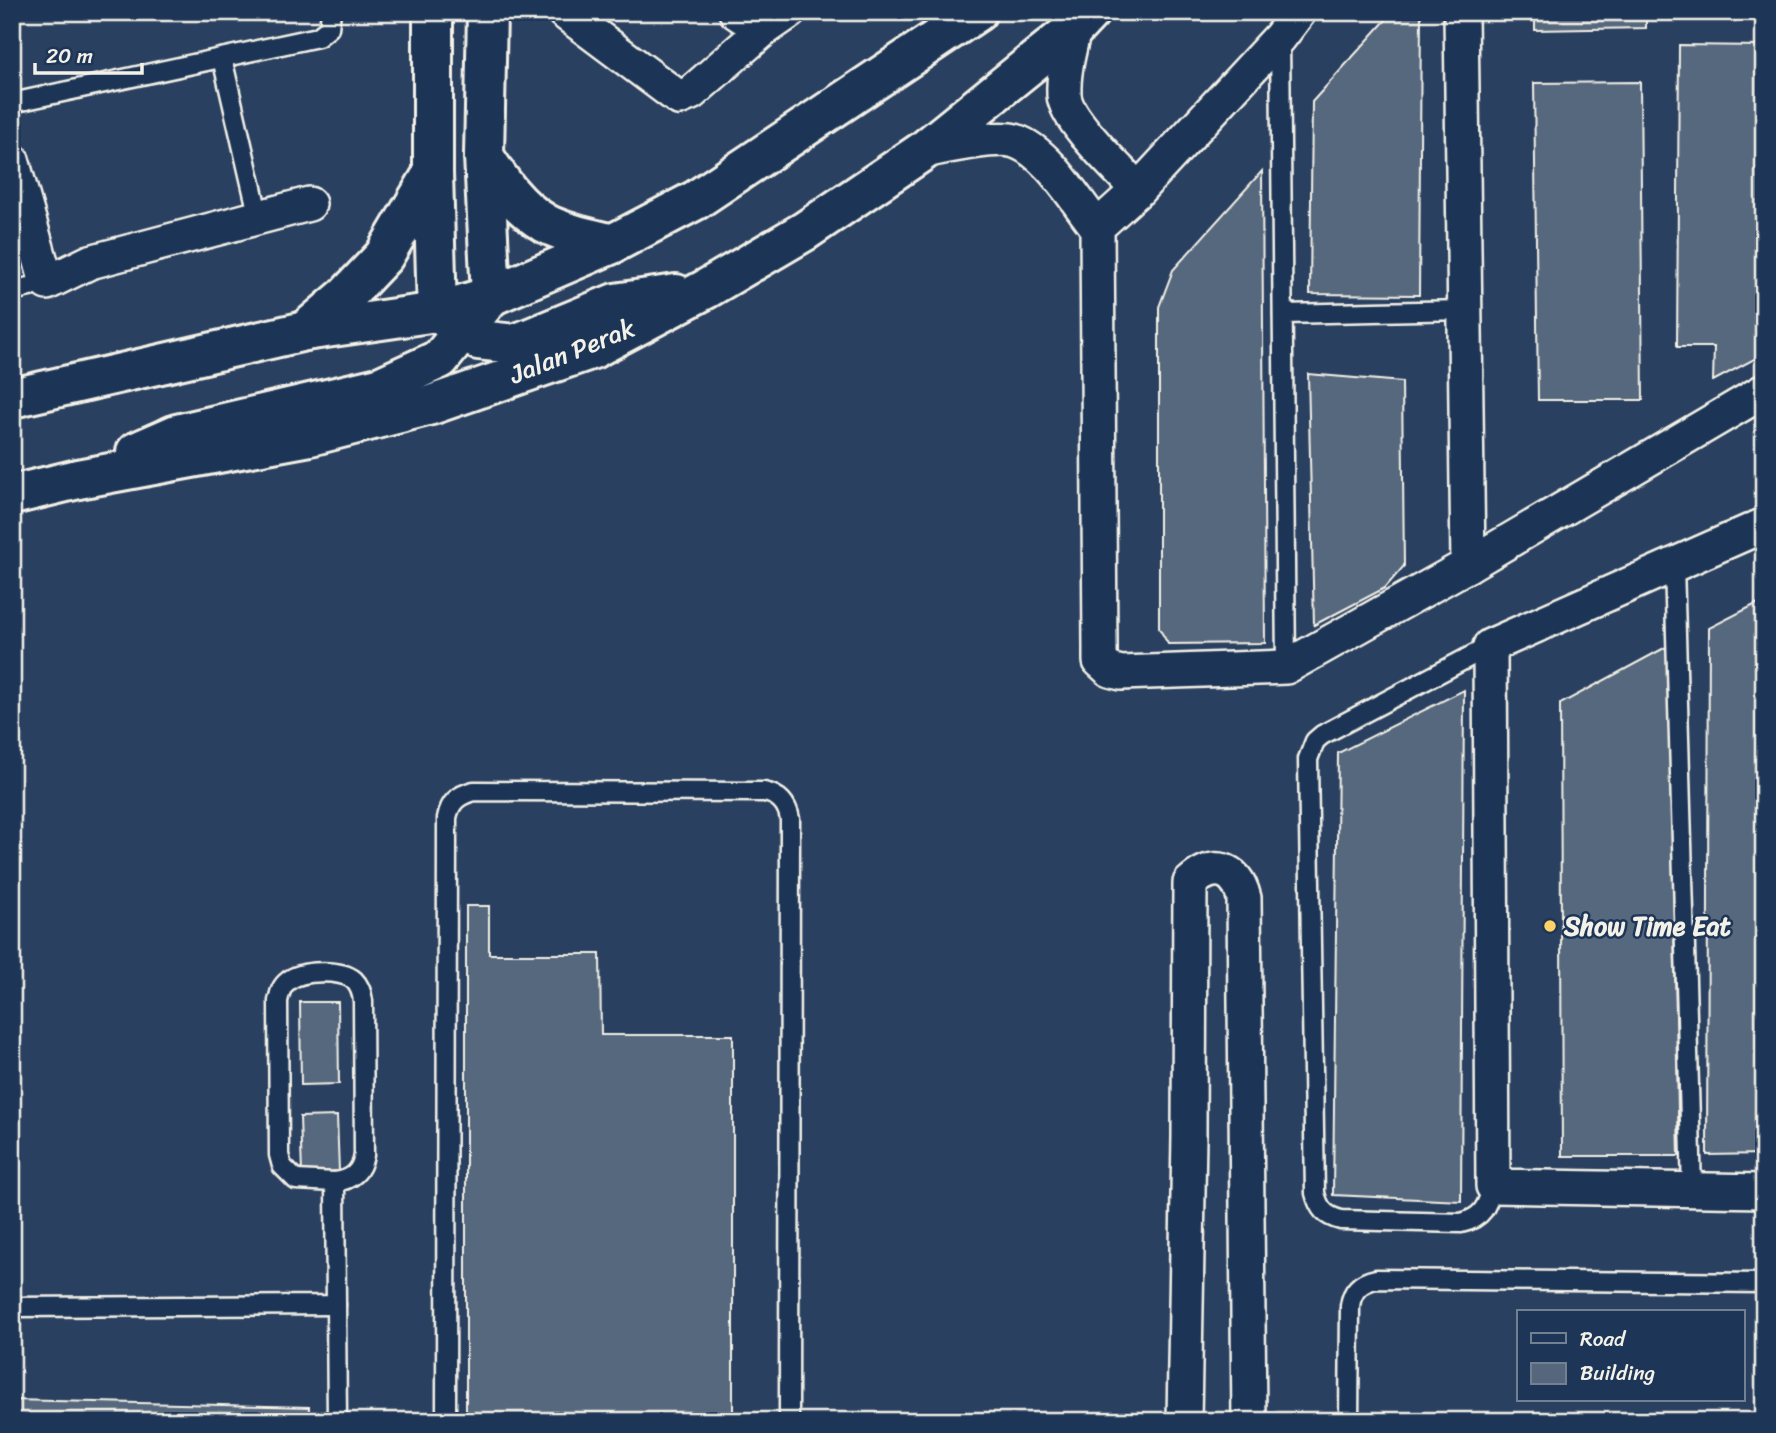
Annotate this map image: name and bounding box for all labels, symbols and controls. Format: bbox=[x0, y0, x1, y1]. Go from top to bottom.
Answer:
scale bar bbox=[35, 32, 142, 76]
text: 20 m bbox=[46, 37, 93, 75]
street label: Jalan Perak bbox=[501, 305, 642, 397]
place label: Show Time Eat bbox=[1563, 903, 1732, 949]
marker: Show Time Eat bbox=[1542, 918, 1558, 934]
legend bbox=[1517, 1310, 1744, 1402]
text: Road bbox=[1580, 1320, 1627, 1358]
text: Building bbox=[1580, 1354, 1656, 1392]

